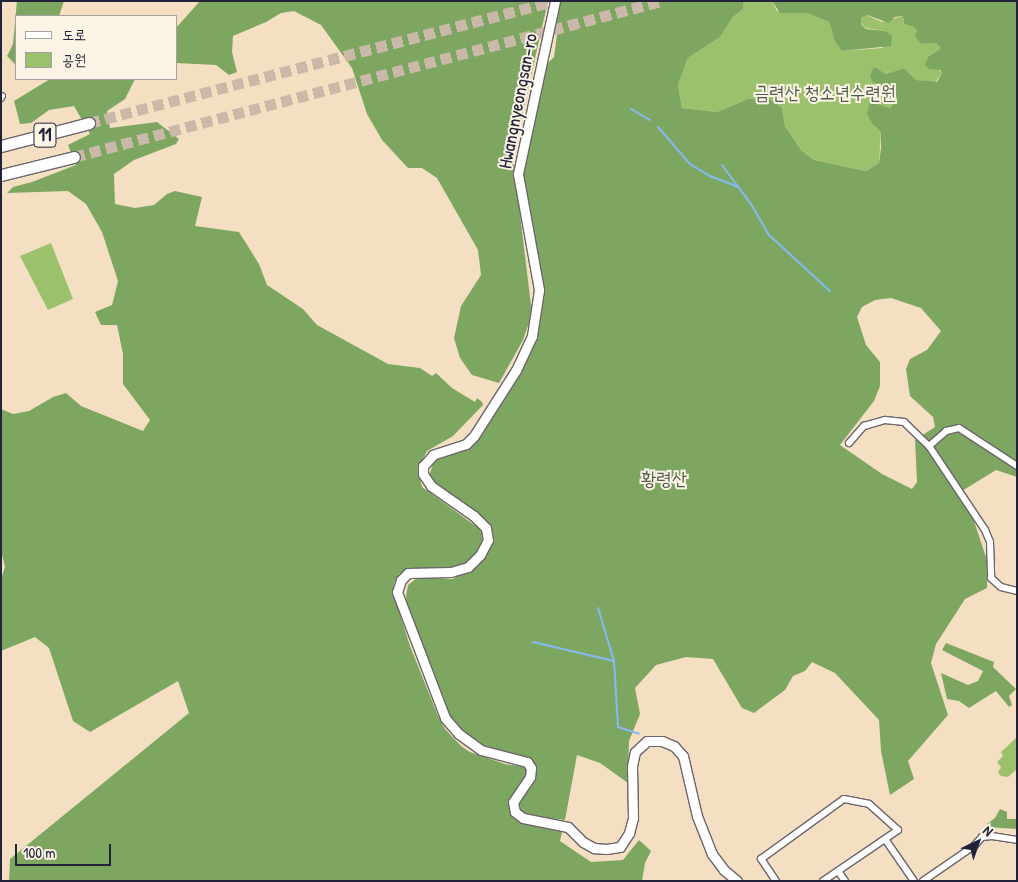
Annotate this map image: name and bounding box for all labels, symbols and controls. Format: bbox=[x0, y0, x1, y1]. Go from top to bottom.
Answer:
legend bbox=[15, 15, 178, 80]
text: 도로 bbox=[62, 24, 86, 45]
street label: Hwangnyeongsan-ro bbox=[494, 32, 542, 170]
text: 공원 bbox=[62, 49, 86, 70]
park label: 금련산 청소년수련원 bbox=[754, 82, 896, 104]
road number: 11 bbox=[32, 120, 58, 150]
park label: 황령산 bbox=[641, 468, 687, 490]
north arrow bbox=[953, 817, 1003, 867]
text: N bbox=[979, 821, 997, 840]
scale bar bbox=[18, 834, 114, 866]
text: 100 m bbox=[23, 842, 56, 863]

